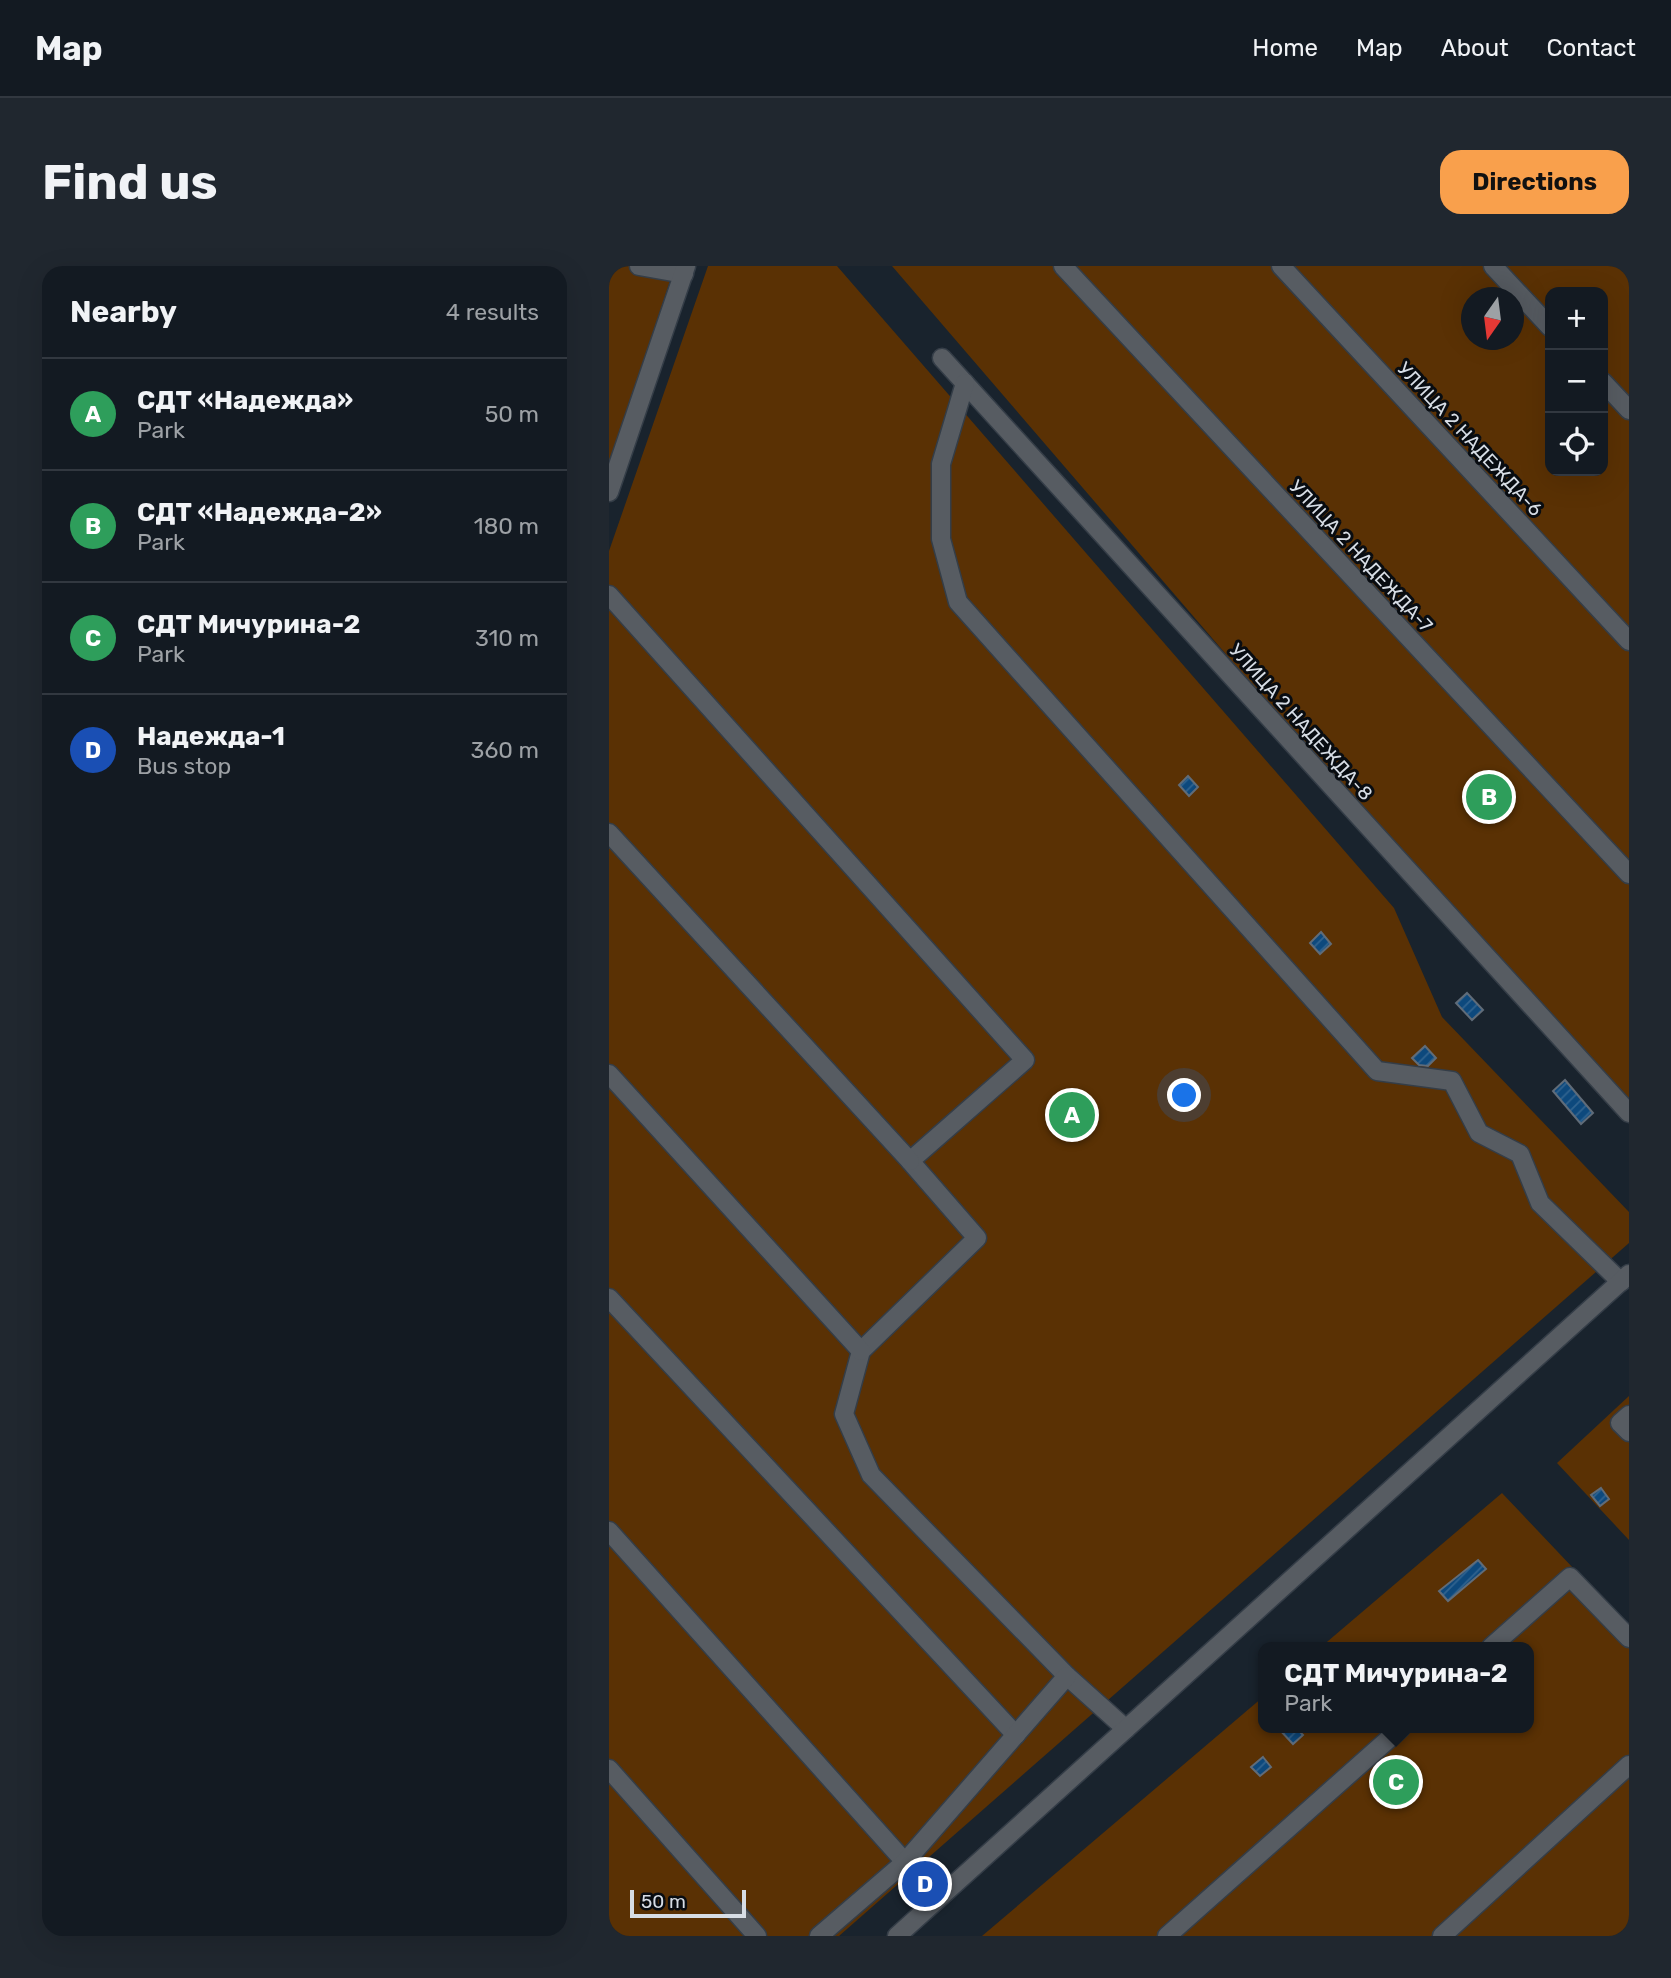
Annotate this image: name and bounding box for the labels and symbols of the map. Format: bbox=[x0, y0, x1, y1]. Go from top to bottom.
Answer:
north arrow bbox=[1461, 287, 1524, 350]
street label: УЛИЦА 2 НАДЕЖДА-6 bbox=[1393, 357, 1547, 521]
street label: УЛИЦА 2 НАДЕЖДА-7 bbox=[1285, 475, 1438, 637]
street label: УЛИЦА 2 НАДЕЖДА-8 bbox=[1225, 639, 1377, 805]
pin: B bbox=[1466, 771, 1512, 823]
your location bbox=[1167, 1078, 1201, 1112]
pin: A bbox=[1049, 1089, 1095, 1141]
pin: C bbox=[1373, 1756, 1419, 1808]
pin: D bbox=[902, 1858, 948, 1910]
scale bar bbox=[630, 1887, 745, 1919]

